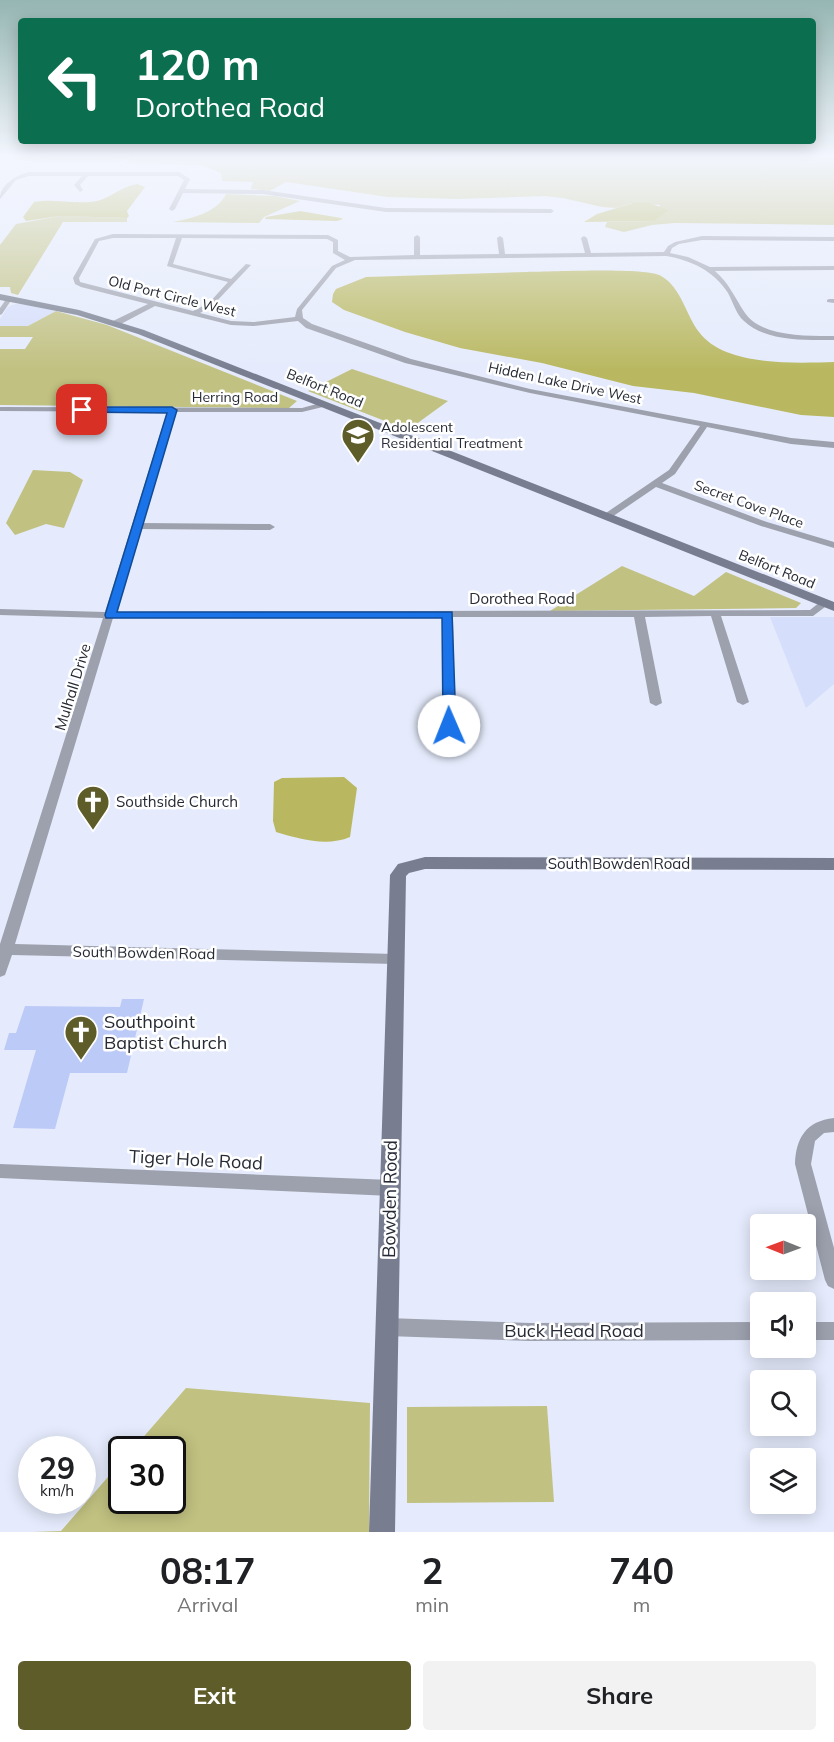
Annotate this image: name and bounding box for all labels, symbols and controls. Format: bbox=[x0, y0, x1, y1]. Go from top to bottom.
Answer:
text: 120 m bbox=[135, 38, 260, 91]
icon: left bbox=[36, 42, 114, 120]
text: Dorothea Road bbox=[135, 90, 325, 124]
street label: Old Port Circle West bbox=[106, 271, 238, 321]
street label: Hidden Lake Drive West bbox=[487, 358, 643, 408]
street label: Belfort Road bbox=[284, 364, 366, 412]
pin bbox=[56, 384, 107, 435]
street label: Herring Road bbox=[192, 388, 278, 406]
icon: arrive bbox=[65, 393, 98, 426]
school or university icon: Adolescent Residential Treatment bbox=[340, 417, 376, 464]
place label: Adolescent Residential Treatment bbox=[381, 418, 523, 452]
street label: Secret Cove Place bbox=[692, 476, 806, 532]
street label: Belfort Road bbox=[736, 545, 818, 593]
street label: Dorothea Road bbox=[469, 589, 575, 608]
street label: Mulhall Drive bbox=[50, 641, 95, 733]
position arrow bbox=[417, 694, 481, 758]
church icon: Southside Church bbox=[75, 784, 111, 831]
place label: Southside Church bbox=[116, 792, 238, 811]
street label: South Bowden Road bbox=[548, 854, 690, 873]
street label: South Bowden Road bbox=[72, 942, 216, 963]
place label: Southpoint Baptist Church bbox=[104, 1010, 227, 1054]
church icon: Southpoint Baptist Church bbox=[63, 1014, 99, 1061]
street label: Bowden Road bbox=[377, 1140, 402, 1258]
street label: Tiger Hole Road bbox=[129, 1145, 264, 1174]
north arrow bbox=[750, 1214, 816, 1280]
map controls bbox=[750, 1214, 816, 1514]
button: sound bbox=[750, 1292, 816, 1358]
street label: Buck Head Road bbox=[504, 1319, 644, 1342]
button: search bbox=[750, 1370, 816, 1436]
speed limit sign: 30 bbox=[108, 1436, 186, 1514]
button: layers bbox=[750, 1448, 816, 1514]
text: 29 bbox=[39, 1449, 75, 1487]
text: km/h bbox=[40, 1481, 74, 1500]
text: 08:17 bbox=[160, 1548, 255, 1593]
text: 2 bbox=[421, 1548, 443, 1593]
text: 740 bbox=[609, 1548, 674, 1593]
text: Arrival bbox=[177, 1592, 238, 1617]
text: min bbox=[415, 1592, 449, 1617]
text: m bbox=[633, 1592, 650, 1617]
button: Exit bbox=[18, 1661, 411, 1730]
button: Share bbox=[423, 1661, 816, 1730]

